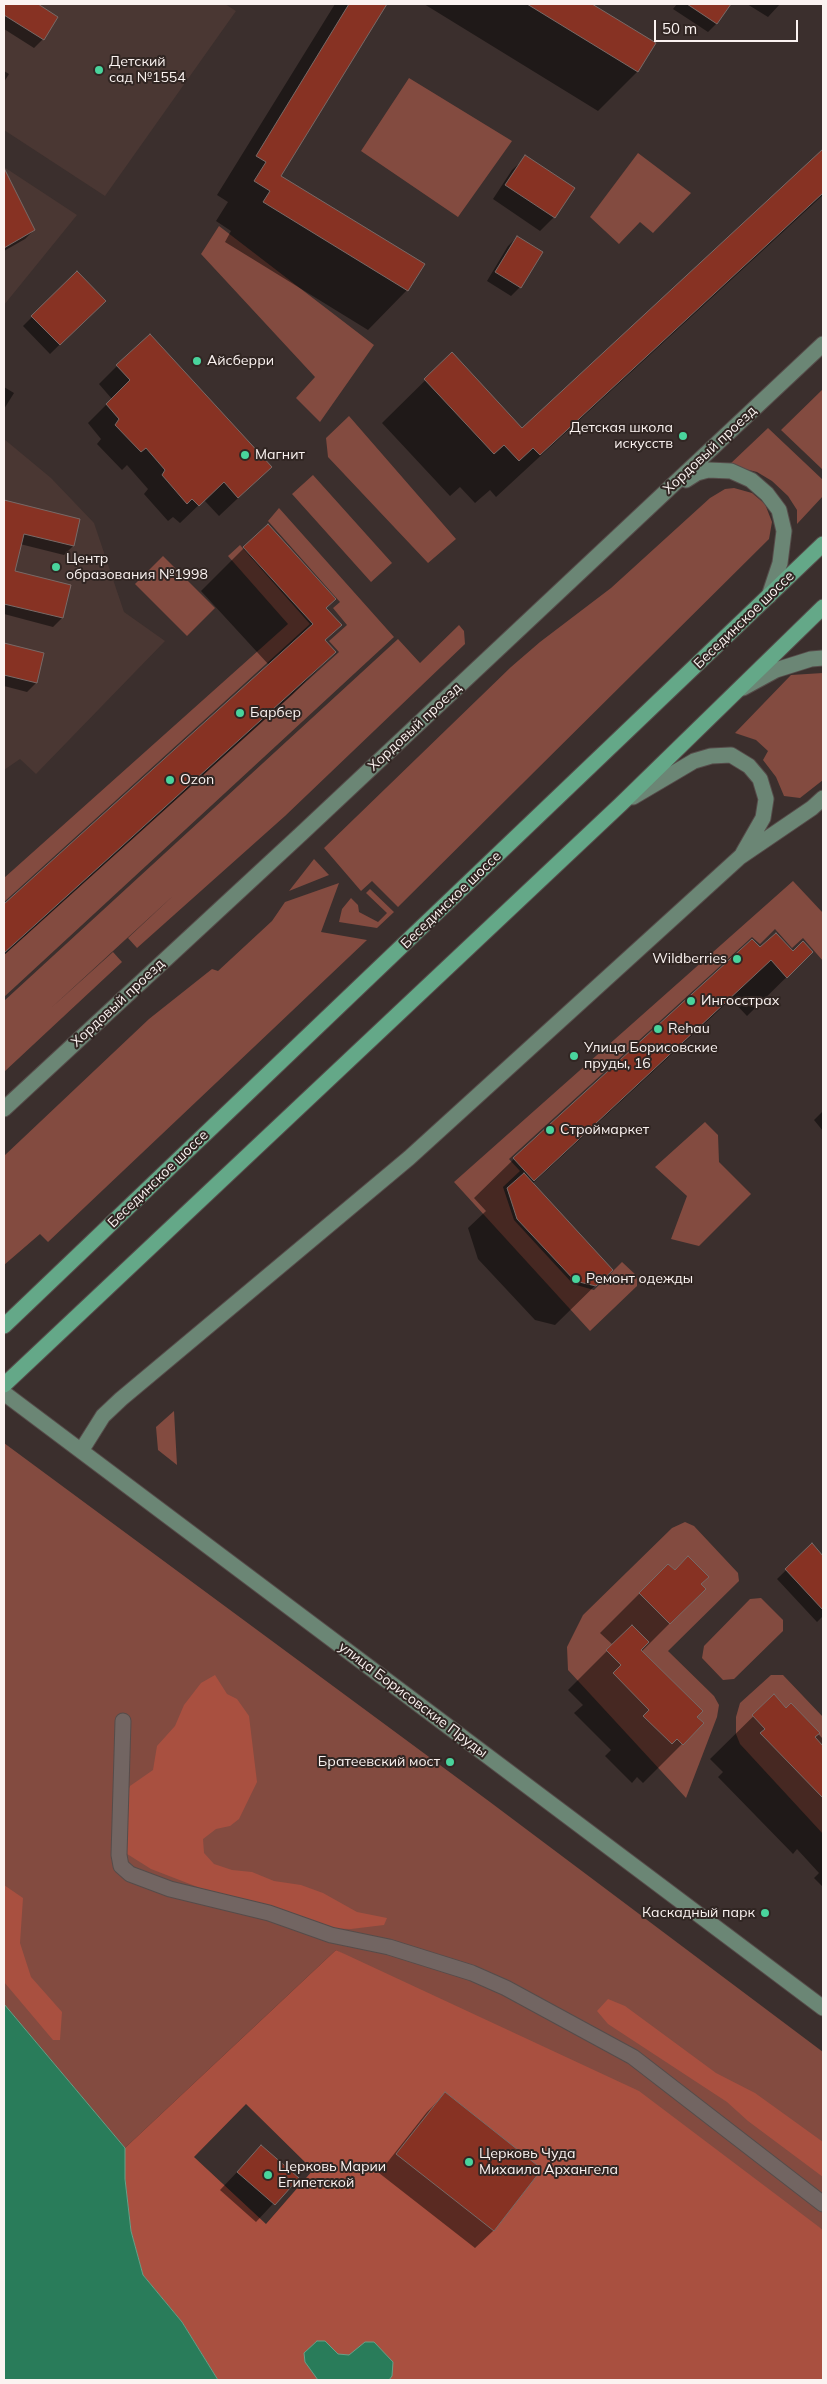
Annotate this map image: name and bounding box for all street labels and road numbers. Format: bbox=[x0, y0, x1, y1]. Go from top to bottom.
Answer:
street label: Хордовый проезд bbox=[660, 403, 760, 497]
street label: Бесединское шоссе bbox=[690, 568, 798, 672]
street label: Хордовый проезд bbox=[365, 680, 465, 774]
street label: Бесединское шоссе bbox=[397, 848, 505, 952]
street label: Хордовый проезд bbox=[68, 956, 168, 1050]
street label: Бесединское шоссе bbox=[104, 1127, 212, 1231]
street label: улица Борисовские Пруды bbox=[335, 1639, 491, 1761]

